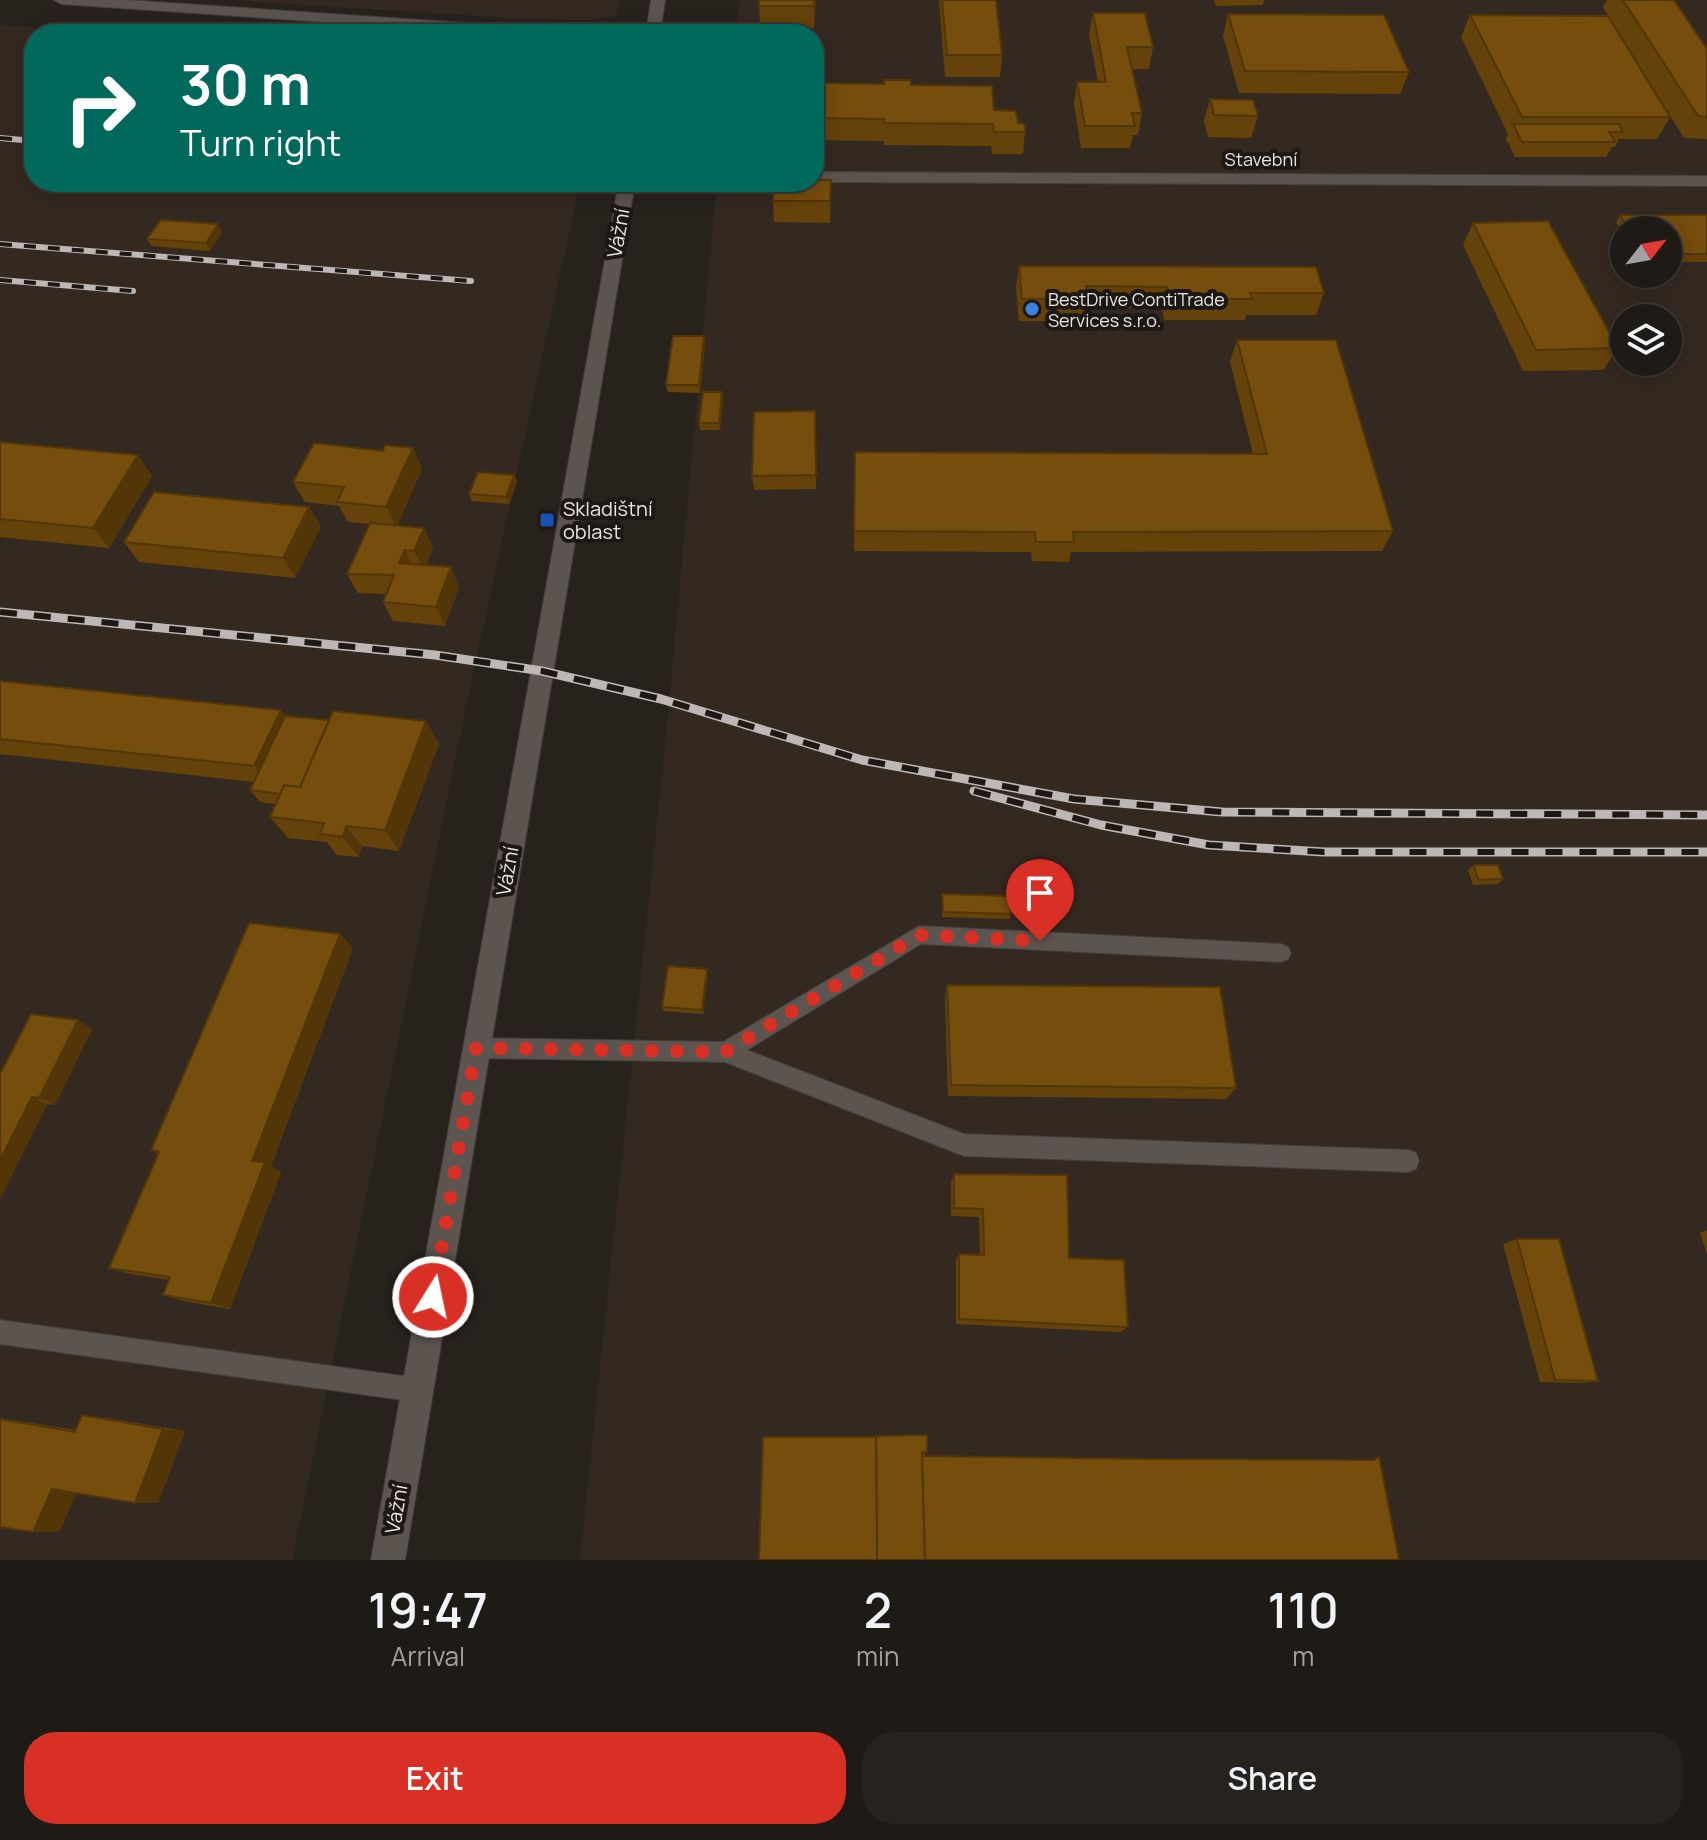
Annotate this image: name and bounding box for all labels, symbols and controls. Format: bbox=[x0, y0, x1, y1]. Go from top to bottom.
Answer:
text: 30 m bbox=[180, 45, 311, 122]
icon: right bbox=[48, 56, 152, 160]
text: Turn right bbox=[180, 118, 341, 167]
street label: Stavební bbox=[1225, 147, 1297, 171]
street label: Vážní bbox=[600, 206, 636, 260]
north arrow bbox=[1610, 216, 1682, 288]
map controls bbox=[1610, 216, 1682, 376]
place label: BestDrive ContiTrade Services s.r.o. bbox=[1048, 287, 1225, 332]
marker: BestDrive ContiTrade Services s.r.o. bbox=[1023, 300, 1041, 318]
button: layers bbox=[1610, 304, 1682, 376]
place label: Skladištní oblast bbox=[563, 495, 653, 545]
marker: Skladištní oblast bbox=[538, 511, 556, 529]
street label: Vážní bbox=[489, 844, 525, 898]
pin bbox=[1006, 859, 1074, 941]
icon: arrive bbox=[1018, 871, 1062, 915]
position arrow bbox=[391, 1255, 475, 1339]
street label: Vážní bbox=[378, 1482, 414, 1536]
text: 19:47 bbox=[368, 1577, 488, 1642]
text: 2 bbox=[864, 1577, 892, 1642]
text: 110 bbox=[1268, 1577, 1339, 1642]
text: Arrival bbox=[391, 1638, 465, 1674]
text: min bbox=[856, 1638, 900, 1674]
text: m bbox=[1292, 1638, 1314, 1674]
button: Exit bbox=[24, 1732, 846, 1824]
button: Share bbox=[862, 1732, 1683, 1824]

